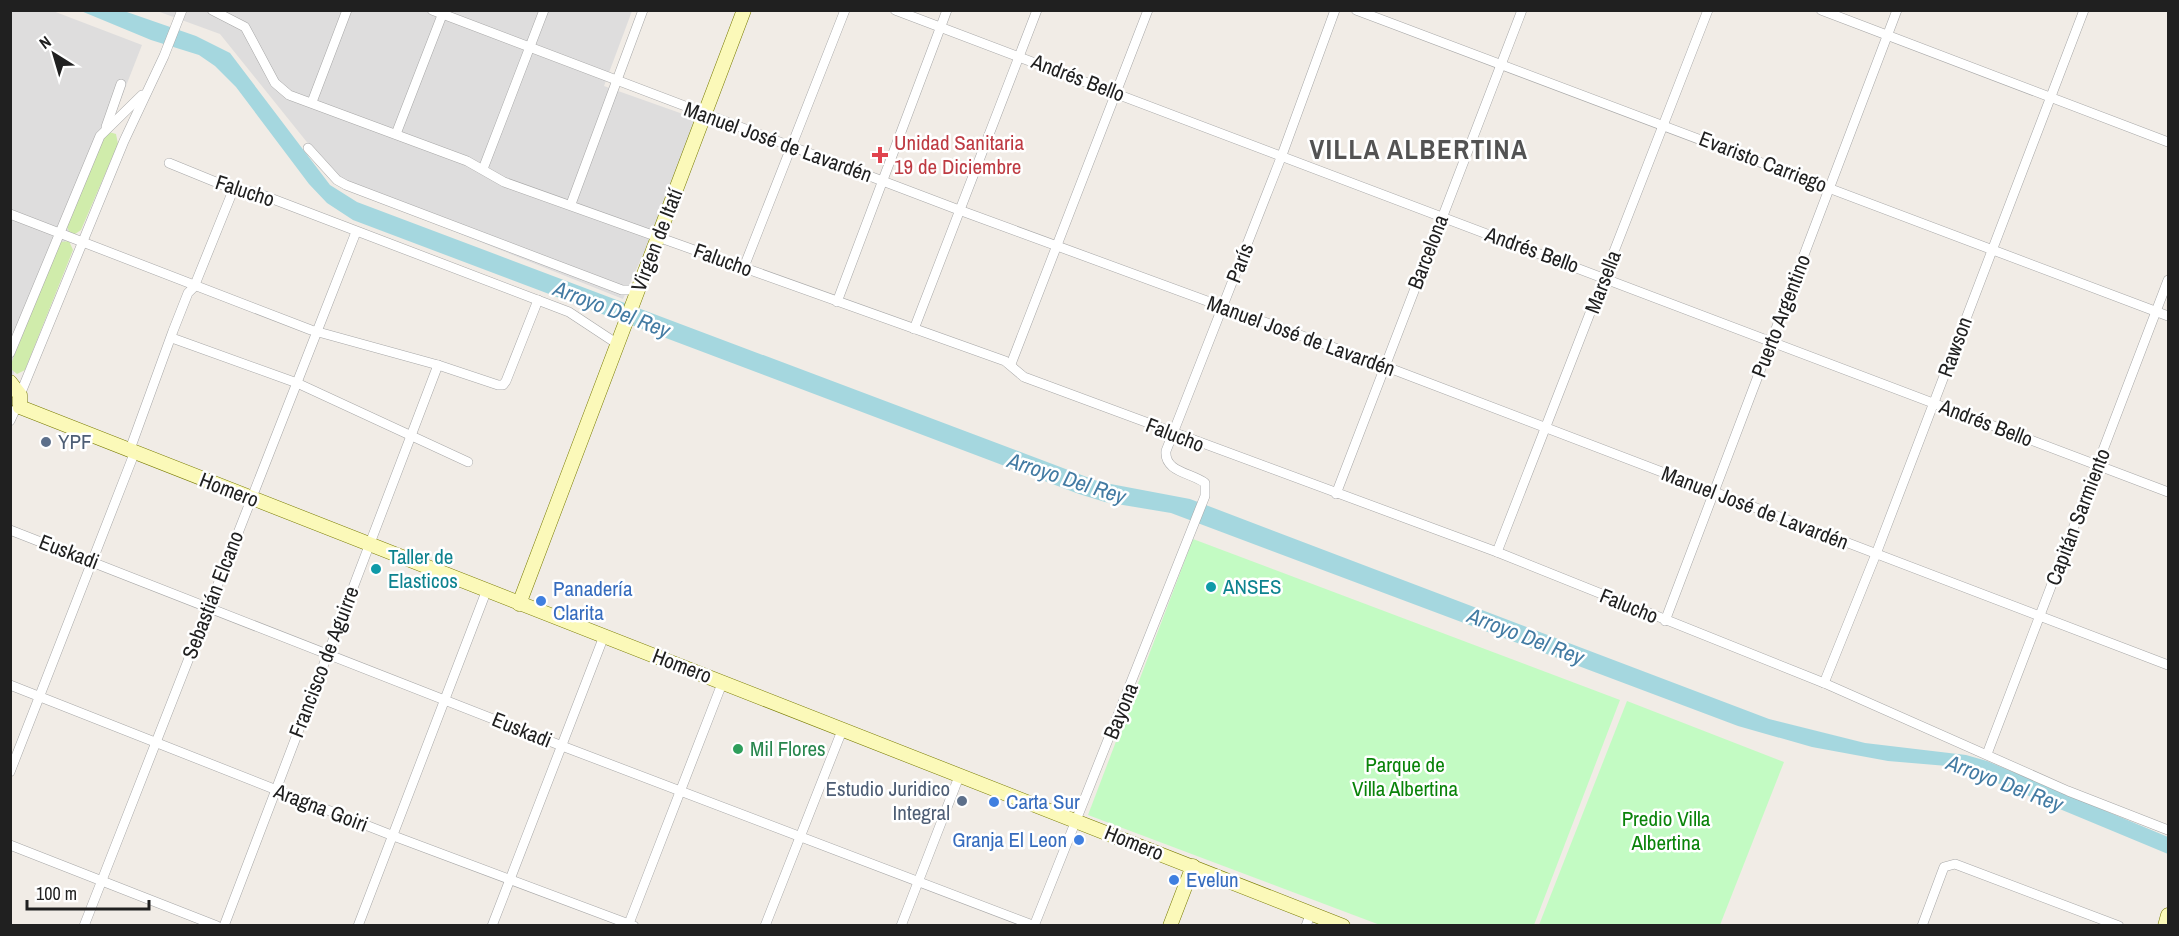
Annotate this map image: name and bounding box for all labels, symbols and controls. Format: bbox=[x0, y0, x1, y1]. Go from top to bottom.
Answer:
north arrow bbox=[24, 24, 84, 84]
text: N bbox=[35, 30, 55, 54]
street label: Andrés Bello bbox=[1026, 46, 1129, 109]
street label: Manuel José de Lavardén bbox=[680, 94, 876, 189]
street label: Evaristo Carriego bbox=[1695, 124, 1831, 199]
place label: Unidad Sanitaria 19 de Diciembre bbox=[894, 128, 1025, 181]
district label: VILLA ALBERTINA bbox=[1310, 131, 1528, 167]
marker: Unidad Sanitaria 19 de Diciembre bbox=[871, 146, 889, 164]
street label: Falucho bbox=[212, 167, 278, 214]
street label: Virgen de Itatí bbox=[624, 184, 689, 295]
street label: Barcelona bbox=[1400, 210, 1455, 293]
street label: Andrés Bello bbox=[1480, 219, 1583, 280]
street label: Falucho bbox=[690, 236, 757, 283]
street label: París bbox=[1219, 239, 1260, 287]
street label: Marsella bbox=[1577, 246, 1628, 317]
street label: Puerto Argentino bbox=[1744, 250, 1817, 381]
water label: Arroyo Del Rey bbox=[549, 273, 675, 345]
street label: Manuel José de Lavardén bbox=[1203, 288, 1399, 383]
street label: Rawson bbox=[1930, 313, 1979, 381]
street label: Andrés Bello bbox=[1934, 391, 2037, 454]
street label: Falucho bbox=[1142, 410, 1209, 459]
place label: YPF bbox=[58, 427, 92, 456]
marker: YPF bbox=[39, 435, 53, 449]
street label: Capitán Sarmiento bbox=[2038, 444, 2117, 589]
water label: Arroyo Del Rey bbox=[1003, 445, 1131, 511]
street label: Manuel José de Lavardén bbox=[1657, 458, 1853, 557]
street label: Homero bbox=[195, 465, 263, 514]
street label: Euskadi bbox=[35, 527, 103, 576]
street label: Sebastián Elcano bbox=[175, 527, 250, 663]
place label: Taller de Elasticos bbox=[388, 542, 458, 595]
marker: Taller de Elasticos bbox=[369, 562, 383, 576]
place label: ANSES bbox=[1222, 572, 1281, 601]
place label: Panadería Clarita bbox=[553, 574, 633, 627]
marker: ANSES bbox=[1204, 580, 1218, 594]
street label: Falucho bbox=[1596, 581, 1663, 630]
street label: Francisco de Aguirre bbox=[281, 582, 366, 742]
marker: Panadería Clarita bbox=[534, 594, 548, 608]
water label: Arroyo Del Rey bbox=[1463, 600, 1589, 672]
street label: Homero bbox=[648, 641, 716, 690]
street label: Bayona bbox=[1096, 678, 1145, 743]
street label: Euskadi bbox=[488, 704, 556, 755]
place label: Mil Flores bbox=[750, 734, 826, 763]
marker: Mil Flores bbox=[731, 742, 745, 756]
water label: Arroyo Del Rey bbox=[1942, 747, 2068, 819]
park label: Parque de Villa Albertina bbox=[1352, 750, 1458, 803]
place label: Estudio Juridico Integral bbox=[826, 774, 950, 827]
street label: Aragna Goiri bbox=[269, 776, 372, 839]
place label: Carta Sur bbox=[1006, 787, 1080, 816]
marker: Estudio Juridico Integral bbox=[955, 794, 969, 808]
marker: Carta Sur bbox=[987, 795, 1001, 809]
park label: Predio Villa Albertina bbox=[1622, 804, 1711, 857]
street label: Homero bbox=[1100, 818, 1168, 867]
place label: Granja El Leon bbox=[952, 825, 1067, 854]
marker: Granja El Leon bbox=[1072, 833, 1086, 847]
place label: Evelun bbox=[1186, 865, 1239, 894]
scale bar bbox=[27, 873, 148, 911]
marker: Evelun bbox=[1167, 873, 1181, 887]
text: 100 m bbox=[36, 881, 77, 906]

